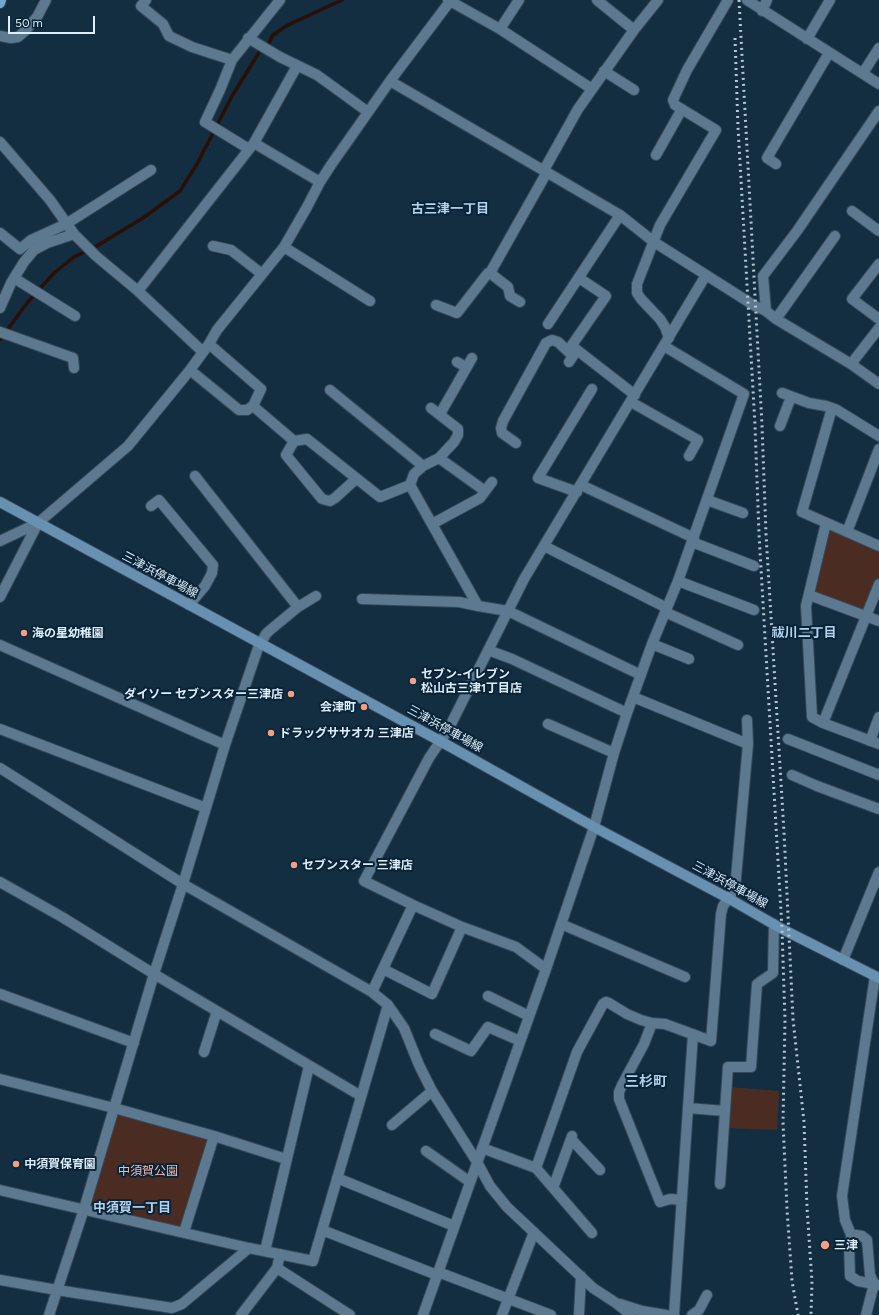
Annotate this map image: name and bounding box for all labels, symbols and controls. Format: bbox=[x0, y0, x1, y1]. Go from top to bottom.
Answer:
scale bar bbox=[10, 8, 97, 34]
text: 50 m bbox=[15, 16, 43, 30]
district label: 古三津一丁目 bbox=[411, 201, 489, 217]
street label: 三津浜停車場線 bbox=[120, 549, 200, 601]
district label: 祓川二丁目 bbox=[772, 625, 836, 641]
place label: 海の星幼稚園 bbox=[32, 626, 104, 640]
marker: 海の星幼稚園 bbox=[19, 628, 29, 638]
place label: セブン-イレブン 松山古三津1丁目店 bbox=[421, 667, 522, 695]
marker: セブン-イレブン 松山古三津1丁目店 bbox=[408, 676, 418, 686]
place label: ダイソー セブンスター三津店 bbox=[124, 687, 283, 701]
marker: ダイソー セブンスター三津店 bbox=[286, 689, 296, 699]
place label: 会津町 bbox=[320, 700, 356, 714]
marker: 会津町 bbox=[359, 702, 369, 712]
street label: 三津浜停車場線 bbox=[405, 702, 485, 756]
place label: ドラッグササオカ 三津店 bbox=[279, 726, 414, 740]
marker: ドラッグササオカ 三津店 bbox=[266, 728, 276, 738]
place label: セブンスター 三津店 bbox=[302, 858, 413, 872]
street label: 三津浜停車場線 bbox=[690, 858, 770, 912]
marker: セブンスター 三津店 bbox=[289, 860, 299, 870]
district label: 三杉町 bbox=[625, 1074, 667, 1090]
place label: 中須賀保育園 bbox=[24, 1157, 96, 1171]
marker: 中須賀保育園 bbox=[11, 1159, 21, 1169]
park label: 中須賀公園 bbox=[118, 1164, 178, 1178]
district label: 中須賀一丁目 bbox=[93, 1200, 171, 1216]
place label: 三津 bbox=[834, 1238, 858, 1252]
marker: 三津 bbox=[819, 1239, 831, 1251]

